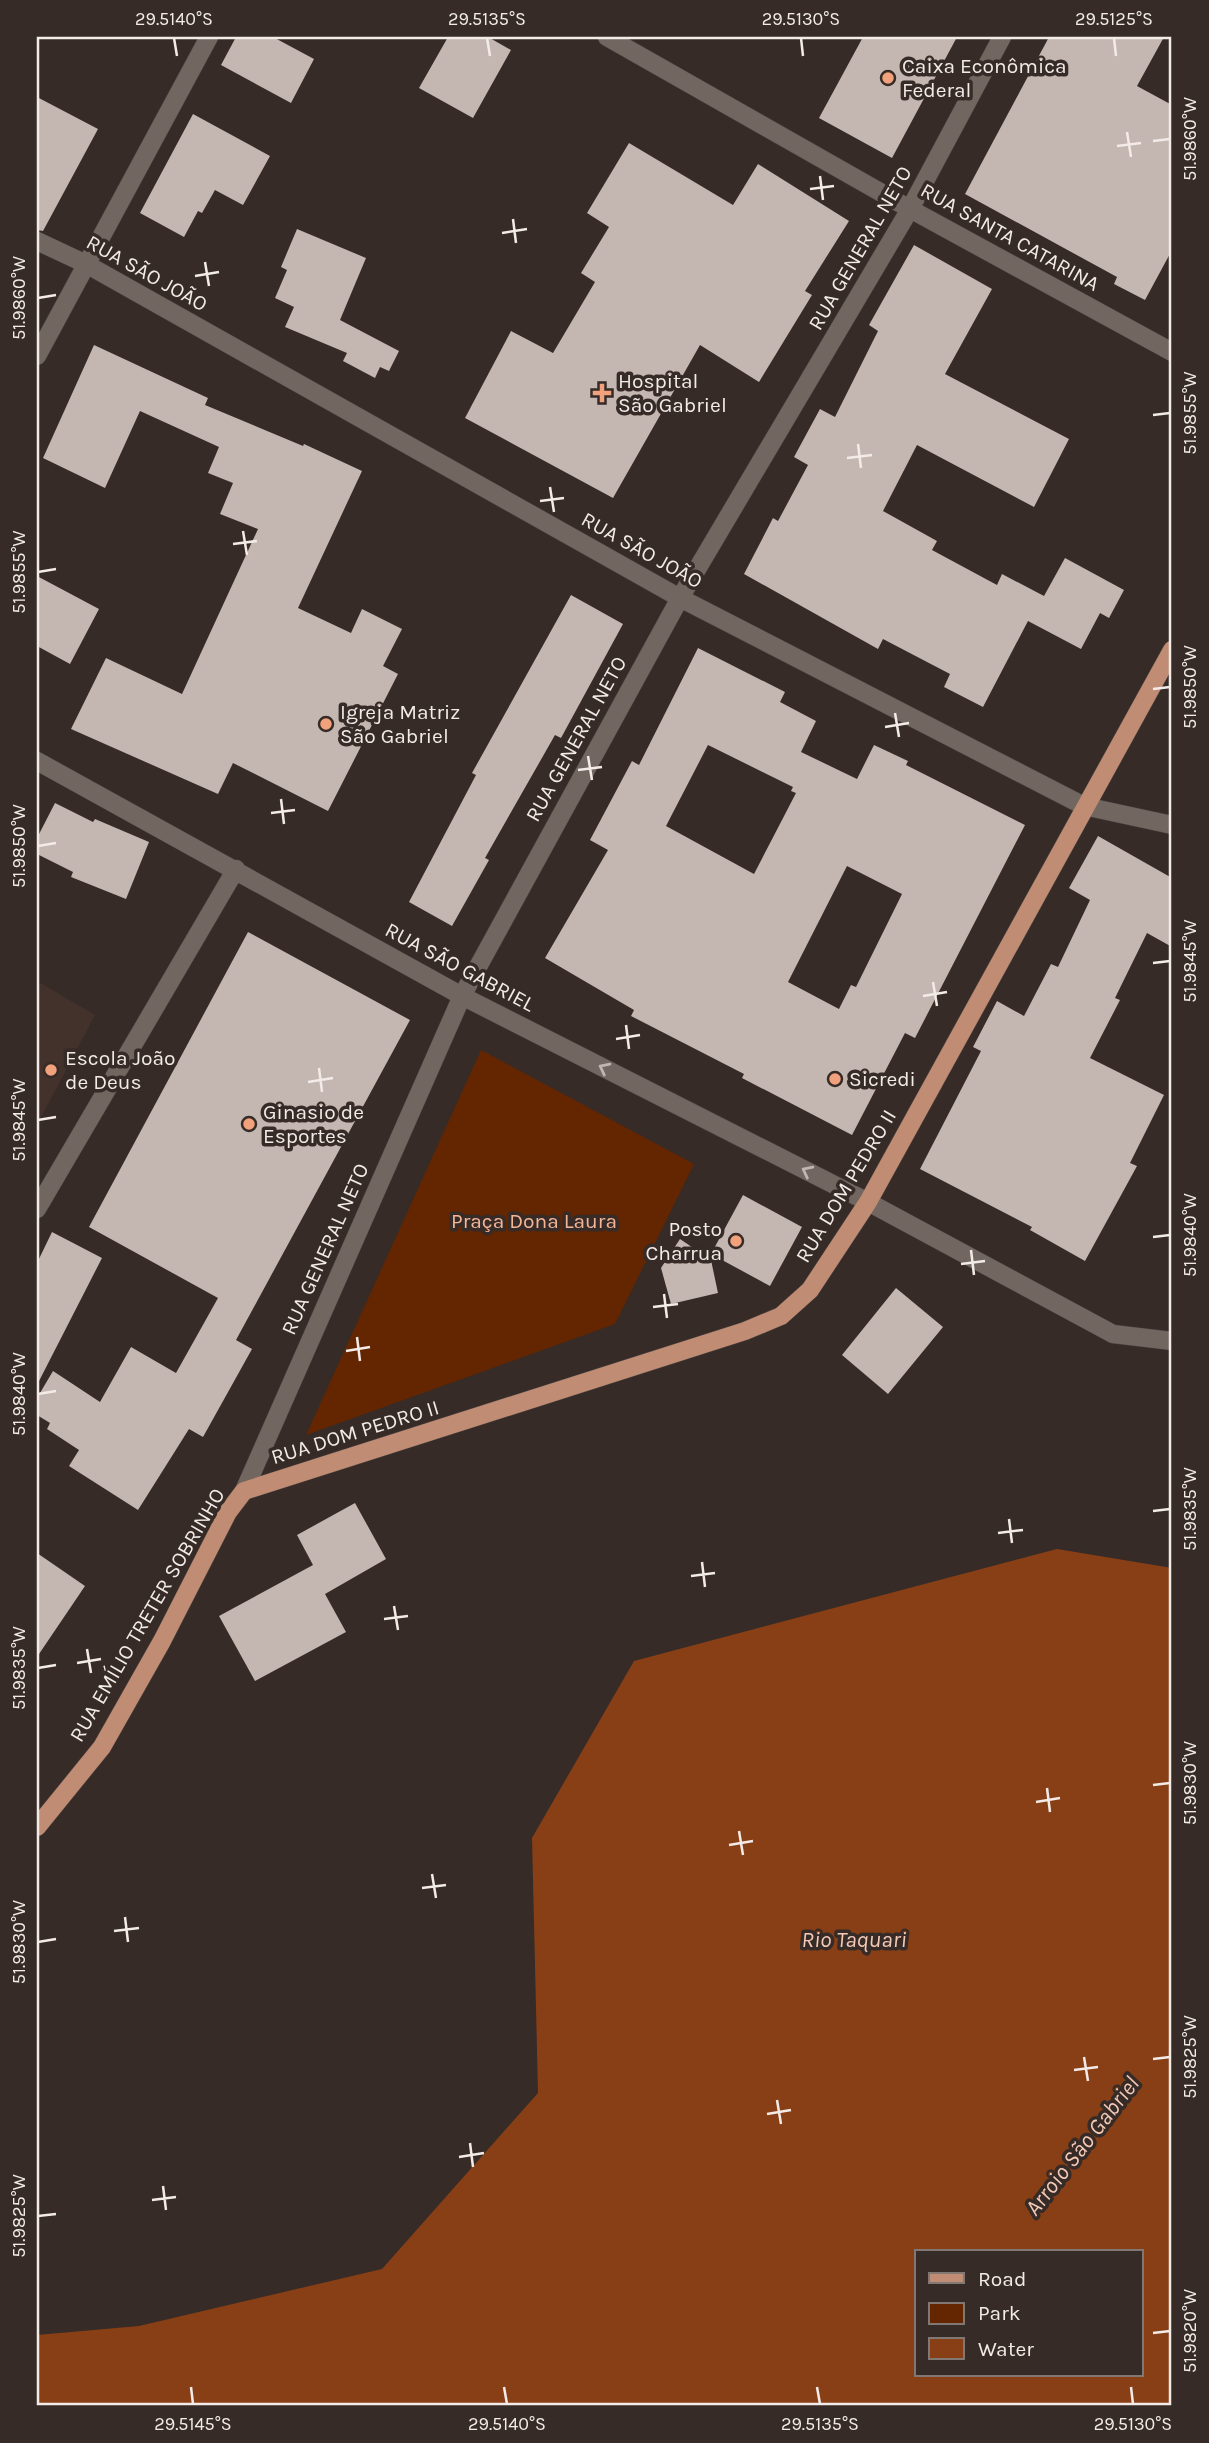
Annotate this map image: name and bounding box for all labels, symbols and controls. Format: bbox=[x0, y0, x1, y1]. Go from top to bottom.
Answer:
text: 29.5140°S bbox=[135, 8, 213, 30]
text: 29.5135°S bbox=[448, 8, 526, 30]
text: 29.5130°S bbox=[762, 8, 840, 30]
text: 29.5125°S bbox=[1075, 8, 1153, 30]
place label: Caixa Econômica Federal bbox=[902, 54, 1067, 102]
marker: Caixa Econômica Federal bbox=[880, 70, 896, 86]
text: 51.9860°W bbox=[1179, 97, 1201, 181]
street label: RUA GENERAL NETO bbox=[803, 162, 917, 334]
street label: RUA SANTA CATARINA bbox=[917, 178, 1103, 296]
street label: RUA SÃO JOÃO bbox=[82, 230, 212, 316]
text: 51.9860°W bbox=[8, 256, 30, 340]
place label: Hospital São Gabriel bbox=[618, 369, 727, 417]
text: 51.9855°W bbox=[1179, 371, 1201, 455]
marker: Hospital São Gabriel bbox=[592, 383, 612, 403]
street label: RUA SÃO JOÃO bbox=[577, 507, 707, 593]
text: 51.9855°W bbox=[8, 530, 30, 614]
text: 51.9850°W bbox=[1179, 645, 1201, 729]
street label: RUA GENERAL NETO bbox=[521, 652, 631, 826]
place label: Igreja Matriz São Gabriel bbox=[340, 700, 460, 748]
marker: Igreja Matriz São Gabriel bbox=[318, 716, 334, 732]
text: 51.9850°W bbox=[8, 804, 30, 888]
street label: RUA SÃO GABRIEL bbox=[381, 917, 539, 1017]
text: 51.9845°W bbox=[1179, 919, 1201, 1003]
place label: Escola João de Deus bbox=[65, 1046, 176, 1094]
marker: Escola João de Deus bbox=[43, 1062, 59, 1078]
one-way arrow bbox=[599, 1062, 611, 1076]
place label: Sicredi bbox=[849, 1067, 916, 1091]
marker: Sicredi bbox=[827, 1071, 843, 1087]
text: 51.9845°W bbox=[8, 1078, 30, 1162]
place label: Ginasio de Esportes bbox=[263, 1100, 364, 1148]
street label: RUA DOM PEDRO II bbox=[791, 1105, 901, 1267]
marker: Ginasio de Esportes bbox=[241, 1116, 257, 1132]
street label: RUA GENERAL NETO bbox=[276, 1160, 374, 1338]
one-way arrow bbox=[802, 1165, 814, 1179]
text: 51.9840°W bbox=[1179, 1193, 1201, 1277]
park label: Praça Dona Laura bbox=[451, 1209, 617, 1233]
place label: Posto Charrua bbox=[645, 1217, 722, 1265]
marker: Posto Charrua bbox=[728, 1233, 744, 1249]
text: 51.9840°W bbox=[8, 1352, 30, 1436]
street label: RUA DOM PEDRO II bbox=[268, 1395, 442, 1469]
text: 51.9835°W bbox=[1179, 1467, 1201, 1551]
street label: RUA EMÍLIO TRETER SOBRINHO bbox=[64, 1484, 230, 1746]
text: 51.9835°W bbox=[8, 1626, 30, 1710]
text: 51.9830°W bbox=[1179, 1741, 1201, 1825]
text: 51.9830°W bbox=[8, 1900, 30, 1984]
water label: Rio Taquari bbox=[801, 1926, 907, 1953]
text: 51.9825°W bbox=[1179, 2015, 1201, 2099]
water label: Arroio São Gabriel bbox=[1019, 2071, 1145, 2221]
text: 51.9825°W bbox=[8, 2174, 30, 2258]
legend bbox=[915, 2250, 1142, 2376]
text: Road bbox=[978, 2267, 1026, 2291]
text: 51.9820°W bbox=[1179, 2289, 1201, 2373]
text: Park bbox=[978, 2301, 1021, 2325]
text: Water bbox=[978, 2337, 1034, 2361]
text: 29.5145°S bbox=[154, 2413, 232, 2435]
text: 29.5140°S bbox=[468, 2413, 546, 2435]
text: 29.5135°S bbox=[781, 2413, 859, 2435]
text: 29.5130°S bbox=[1094, 2413, 1172, 2435]

